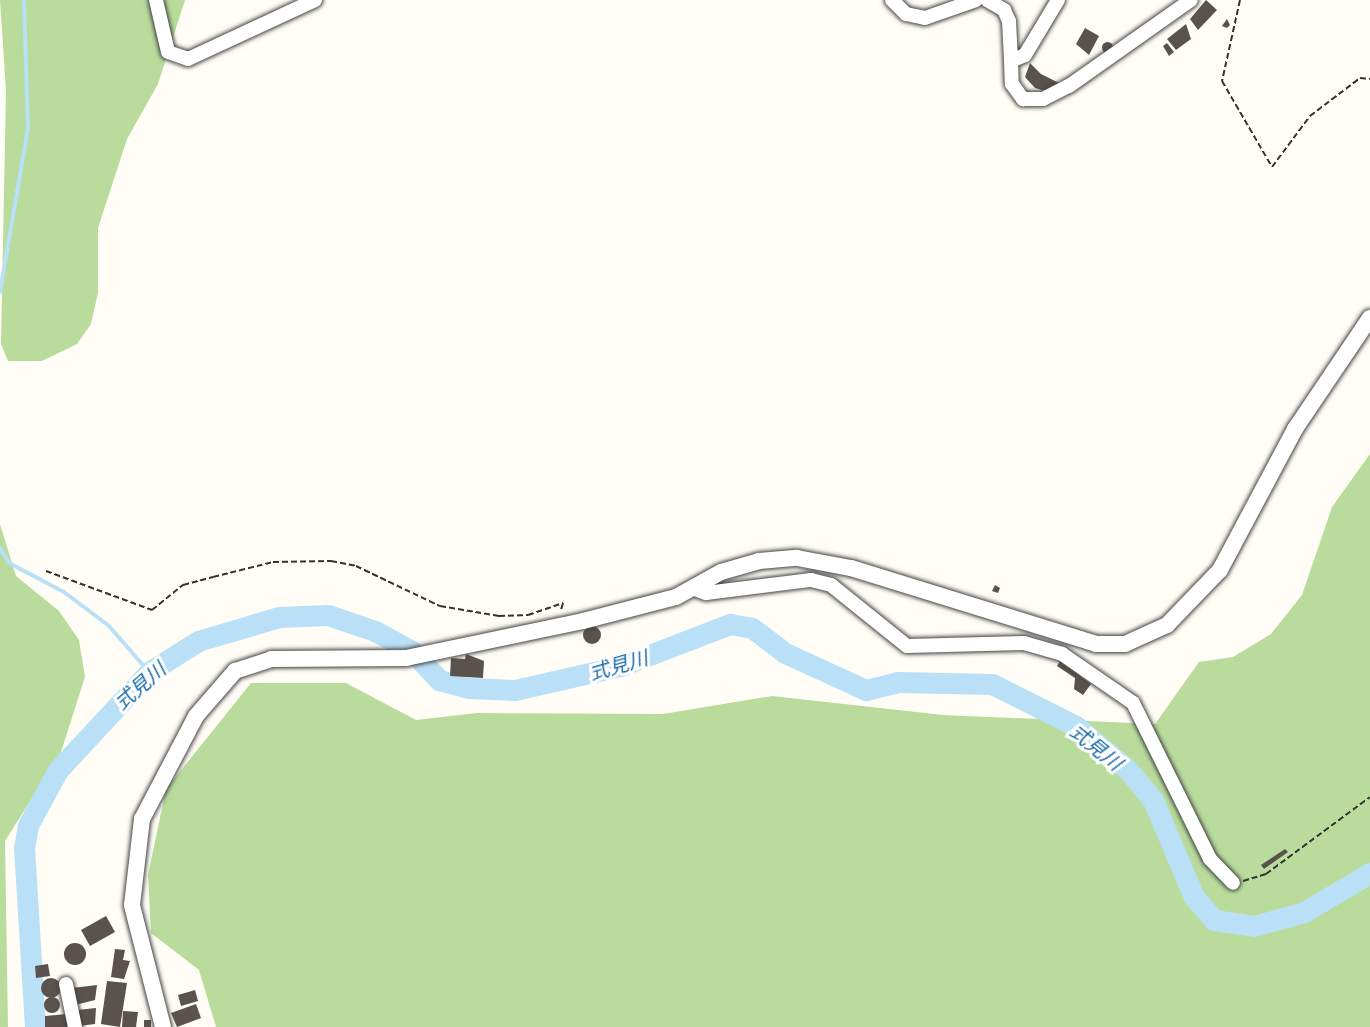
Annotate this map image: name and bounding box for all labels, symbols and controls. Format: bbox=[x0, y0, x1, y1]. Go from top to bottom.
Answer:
water label: 式見川 bbox=[586, 644, 650, 684]
water label: 式見川 bbox=[108, 656, 170, 714]
water label: 式見川 bbox=[1066, 718, 1128, 774]

